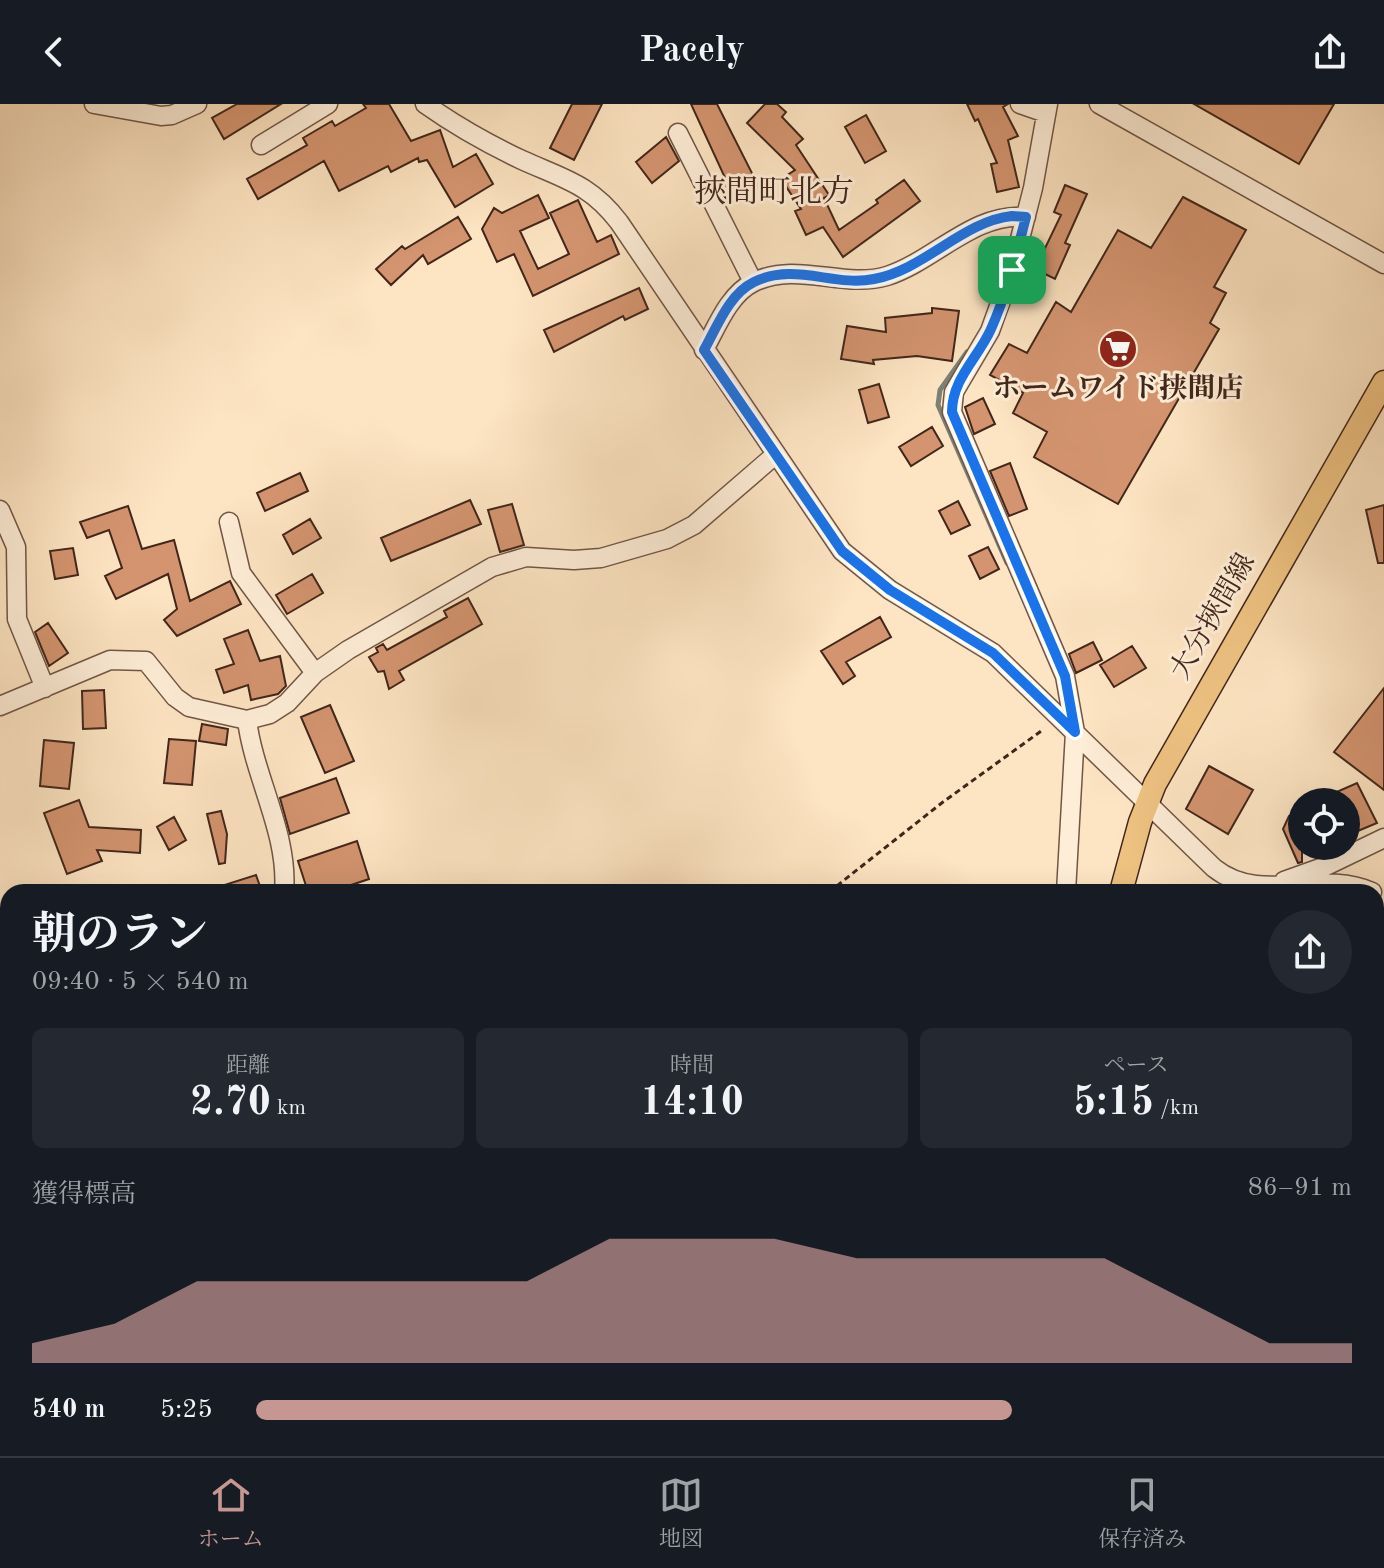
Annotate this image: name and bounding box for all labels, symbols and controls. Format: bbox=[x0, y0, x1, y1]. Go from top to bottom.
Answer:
icon: back bbox=[32, 30, 76, 74]
icon: share bbox=[1308, 30, 1352, 74]
text: Pacely bbox=[639, 34, 745, 70]
district label: 挾間町北方 bbox=[694, 174, 854, 210]
pin bbox=[978, 236, 1046, 304]
icon: arrive bbox=[990, 248, 1034, 292]
supermarket icon: ホームワイド挟間店 bbox=[1097, 328, 1139, 370]
place label: ホームワイド挟間店 bbox=[992, 373, 1244, 404]
street label: 大分挾間線 bbox=[1164, 548, 1261, 685]
map controls bbox=[1288, 788, 1360, 860]
button: locate bbox=[1288, 788, 1360, 860]
button: share bbox=[1268, 910, 1352, 994]
text: 朝のラン bbox=[32, 914, 208, 958]
text: 09:40 · 5 × 540 m bbox=[32, 969, 249, 995]
text: 距離 bbox=[226, 1055, 270, 1077]
text: 時間 bbox=[670, 1055, 714, 1077]
text: ペース bbox=[1104, 1055, 1168, 1077]
text: 2.70 bbox=[190, 1084, 271, 1124]
text: 14:10 bbox=[640, 1084, 744, 1124]
text: 5:15 bbox=[1073, 1084, 1154, 1124]
text: km bbox=[271, 1097, 306, 1119]
text: /km bbox=[1154, 1097, 1199, 1119]
text: 86–91 m bbox=[1248, 1175, 1352, 1201]
text: 獲得標高 bbox=[32, 1182, 136, 1208]
text: 540 m bbox=[32, 1397, 105, 1423]
text: 5:25 bbox=[160, 1397, 213, 1423]
tab: ホーム bbox=[198, 1473, 264, 1554]
tab: 地図 bbox=[659, 1473, 703, 1554]
tab: 保存済み bbox=[1098, 1473, 1186, 1554]

